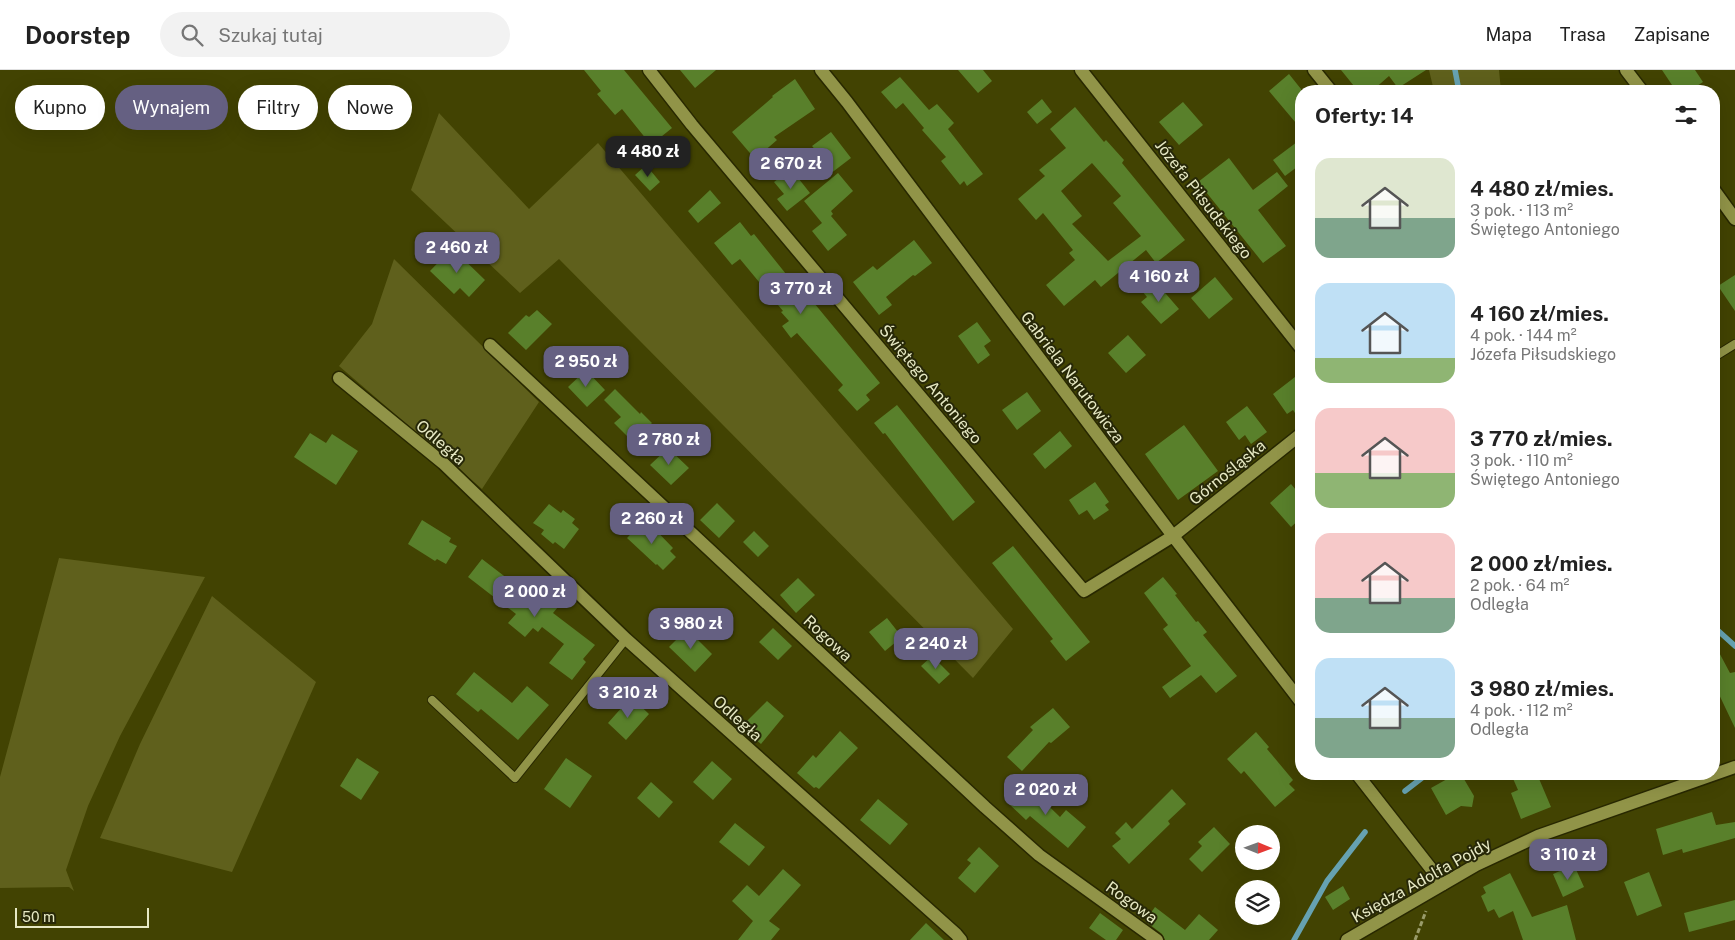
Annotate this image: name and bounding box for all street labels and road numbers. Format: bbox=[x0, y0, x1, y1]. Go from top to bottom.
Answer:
street label: Józefa Piłsudskiego bbox=[1151, 136, 1256, 263]
street label: Gabriela Narutowicza bbox=[1017, 308, 1128, 447]
street label: Świętego Antoniego bbox=[875, 320, 987, 448]
street label: Odległa bbox=[412, 416, 469, 469]
street label: Górnośląska bbox=[1185, 436, 1269, 509]
street label: Rogowa bbox=[799, 611, 856, 666]
street label: Odległa bbox=[709, 692, 766, 745]
street label: Księdza Adolfa Pojdy bbox=[1348, 834, 1495, 927]
street label: Rogowa bbox=[1102, 877, 1161, 928]

